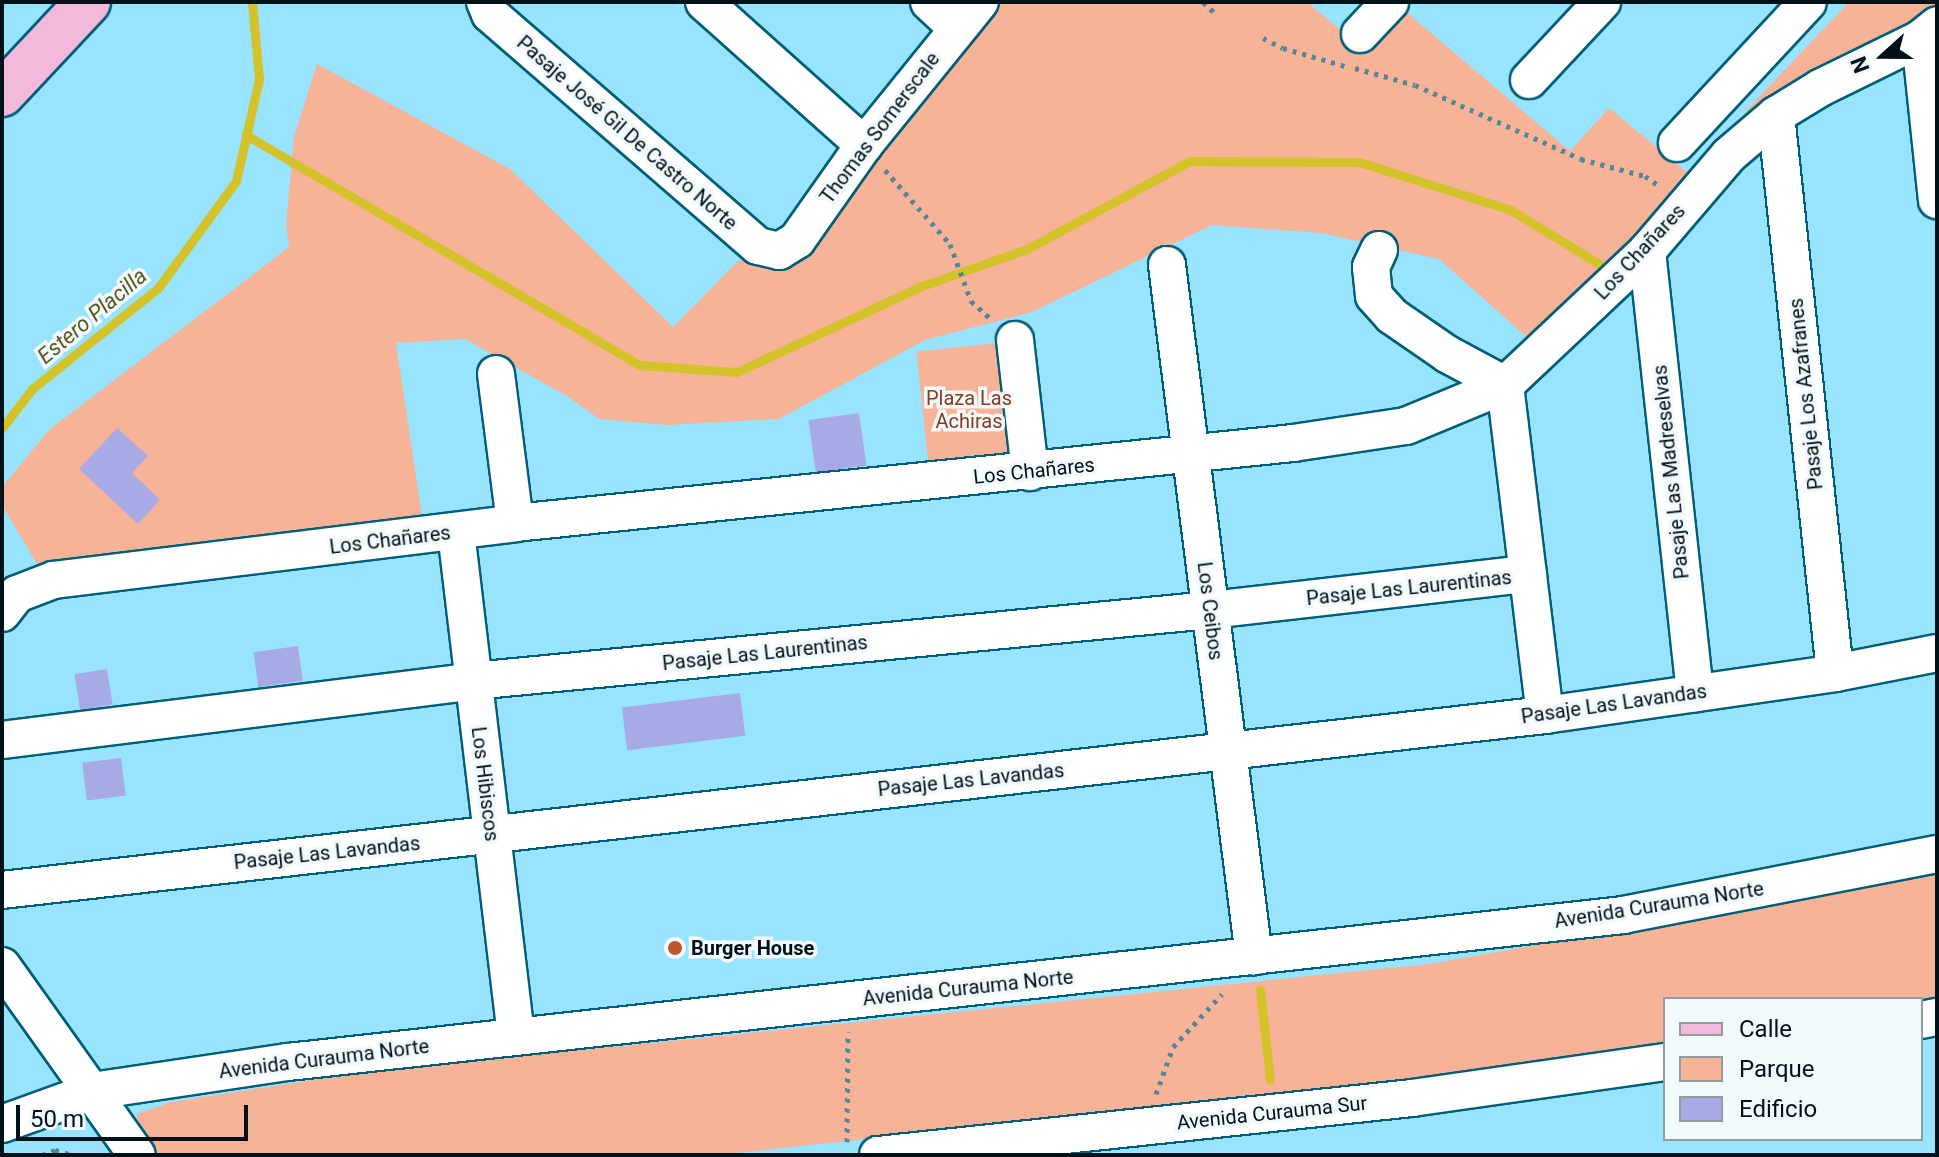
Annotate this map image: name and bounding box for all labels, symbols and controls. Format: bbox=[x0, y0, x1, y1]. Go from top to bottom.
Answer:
north arrow bbox=[1843, 16, 1923, 96]
street label: Pasaje José Gil De Castro Norte bbox=[512, 31, 742, 235]
street label: Thomas Somerscale bbox=[815, 48, 945, 208]
text: N bbox=[1846, 53, 1875, 77]
street label: Los Chañares bbox=[1590, 199, 1690, 305]
water label: Estero Placilla bbox=[32, 263, 152, 369]
street label: Pasaje Los Azafranes bbox=[1784, 297, 1828, 491]
street label: Pasaje Las Madreselvas bbox=[1648, 364, 1694, 580]
park label: Plaza Las Achiras bbox=[926, 386, 1012, 433]
street label: Los Chañares bbox=[972, 453, 1096, 489]
street label: Los Chañares bbox=[328, 521, 452, 559]
street label: Los Ceibos bbox=[1192, 560, 1228, 662]
street label: Pasaje Las Laurentinas bbox=[1305, 565, 1513, 611]
street label: Pasaje Las Laurentinas bbox=[661, 630, 869, 676]
street label: Pasaje Las Lavandas bbox=[1520, 679, 1708, 729]
street label: Los Hibiscos bbox=[466, 725, 504, 843]
street label: Pasaje Las Lavandas bbox=[877, 758, 1065, 802]
street label: Pasaje Las Lavandas bbox=[233, 831, 421, 875]
street label: Avenida Curauma Norte bbox=[1553, 877, 1765, 933]
place label: Burger House bbox=[691, 936, 814, 960]
marker: Burger House bbox=[666, 939, 684, 957]
street label: Avenida Curauma Norte bbox=[862, 965, 1074, 1011]
legend bbox=[1663, 997, 1923, 1141]
text: Calle bbox=[1739, 1015, 1792, 1043]
street label: Avenida Curauma Norte bbox=[218, 1034, 430, 1084]
text: Parque bbox=[1739, 1055, 1815, 1083]
scale bar bbox=[20, 1089, 252, 1139]
street label: Avenida Curauma Sur bbox=[1176, 1091, 1368, 1135]
text: Edificio bbox=[1739, 1095, 1817, 1123]
text: 50 m bbox=[30, 1105, 84, 1133]

